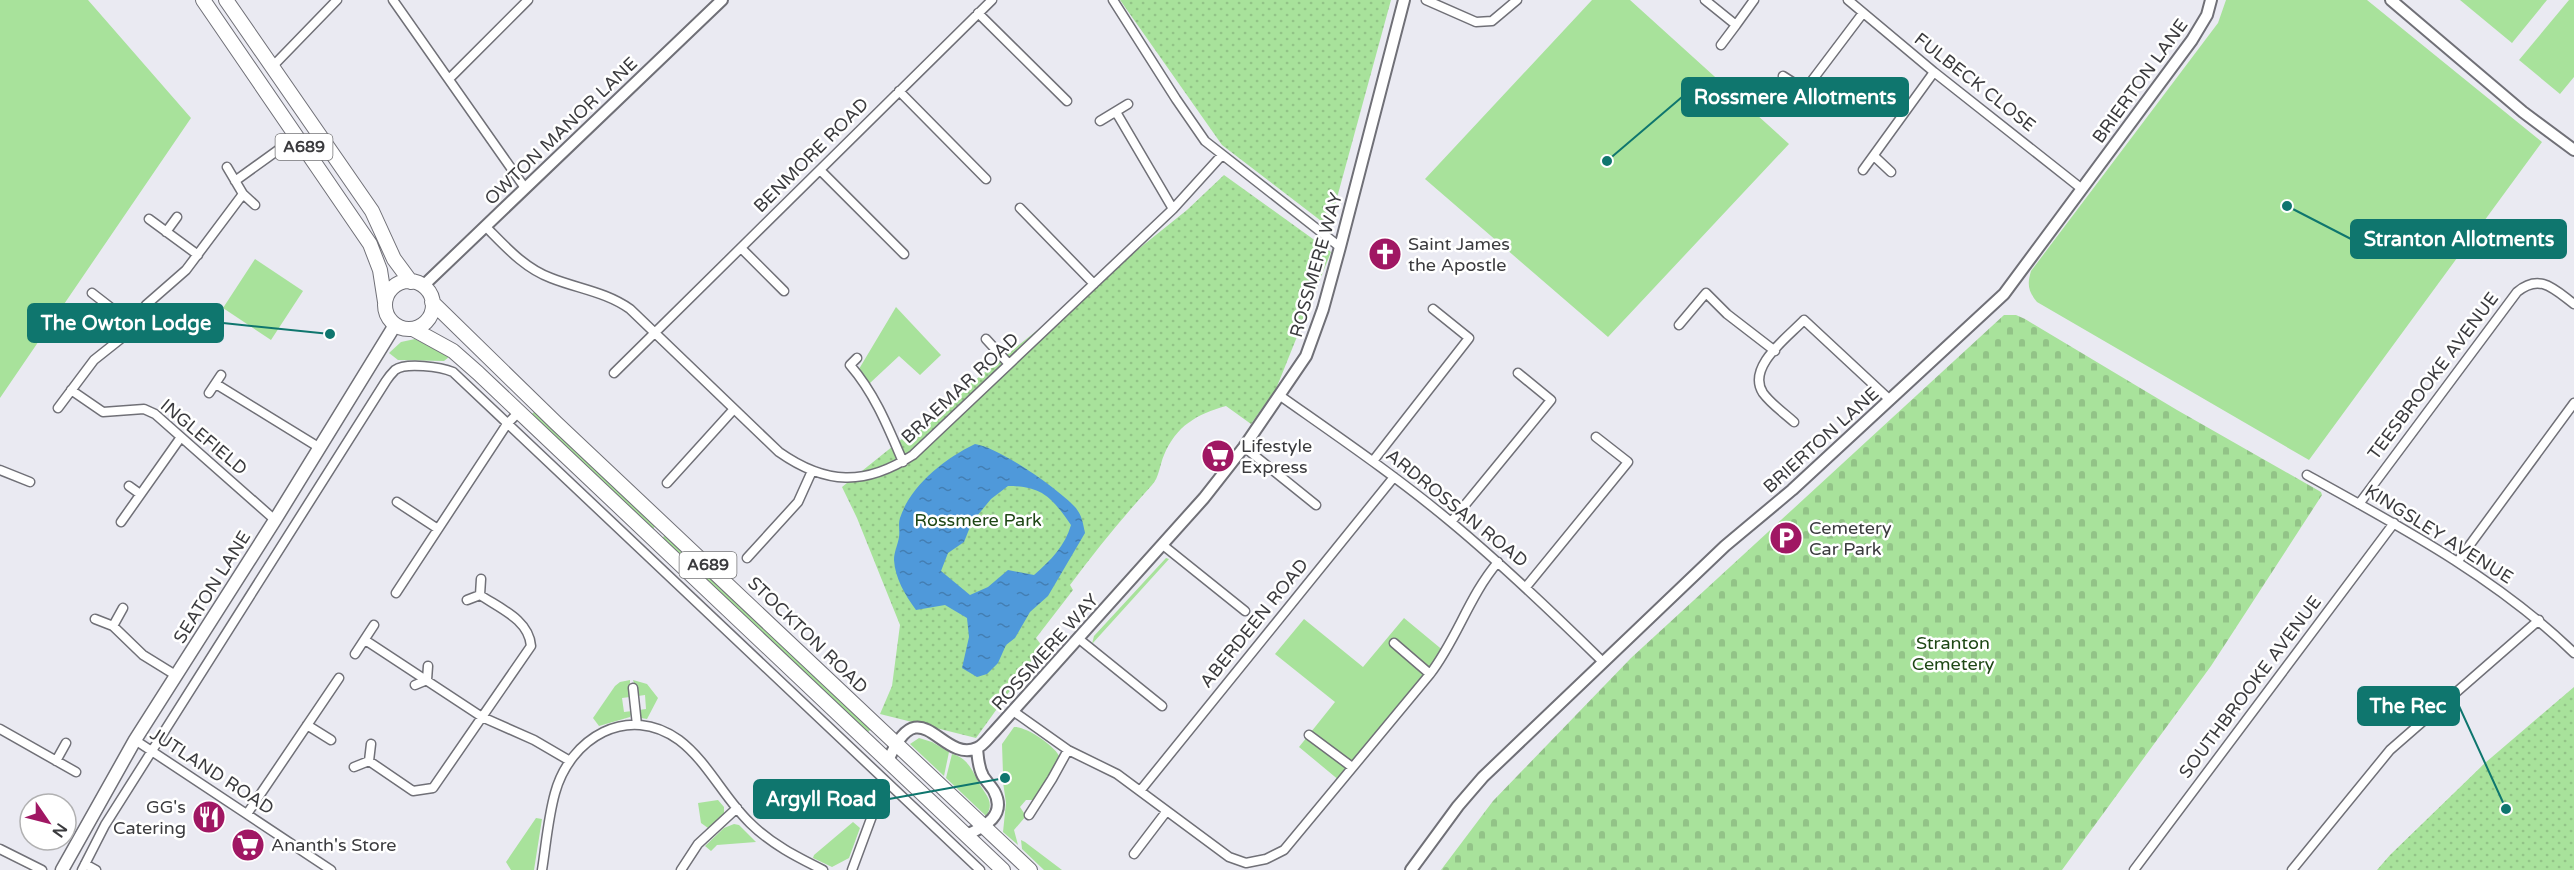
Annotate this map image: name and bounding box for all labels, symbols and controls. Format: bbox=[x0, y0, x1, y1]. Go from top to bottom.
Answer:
street label: BRIERTON LANE bbox=[2087, 15, 2193, 147]
street label: FULBECK CLOSE bbox=[1910, 28, 2040, 136]
street label: OWTON MANOR LANE bbox=[480, 52, 642, 210]
callout: Rossmere Allotments bbox=[1682, 78, 1908, 116]
text: Rossmere Allotments bbox=[1694, 86, 1897, 110]
street label: BENMORE ROAD bbox=[749, 93, 873, 217]
road number: A689 bbox=[276, 134, 332, 160]
street label: ROSSMERE WAY bbox=[1285, 190, 1347, 340]
callout: Stranton Allotments bbox=[2351, 220, 2566, 258]
text: Stranton Allotments bbox=[2364, 228, 2555, 252]
place label: Saint James the Apostle bbox=[1408, 233, 1510, 276]
church icon: Saint James the Apostle bbox=[1367, 236, 1403, 272]
street label: TEESBROOKE AVENUE bbox=[2363, 288, 2503, 464]
callout: The Owton Lodge bbox=[28, 304, 223, 342]
text: The Owton Lodge bbox=[40, 312, 211, 336]
street label: BRAEMAR ROAD bbox=[897, 328, 1023, 448]
street label: BRIERTON LANE bbox=[1759, 382, 1883, 498]
street label: INGLEFIELD bbox=[156, 394, 252, 480]
place label: Lifestyle Express bbox=[1241, 435, 1312, 478]
supermarket icon: Lifestyle Express bbox=[1200, 438, 1236, 474]
street label: ARDROSSAN ROAD bbox=[1382, 444, 1532, 572]
street label: KINGSLEY AVENUE bbox=[2361, 479, 2517, 589]
park label: Rossmere Park bbox=[914, 509, 1042, 531]
place label: Cemetery Car Park bbox=[1809, 517, 1892, 560]
parking icon: Cemetery Car Park bbox=[1768, 520, 1804, 556]
street label: SEATON LANE bbox=[169, 527, 255, 647]
road number: A689 bbox=[680, 552, 736, 578]
street label: ABERDEEN ROAD bbox=[1195, 554, 1313, 692]
street label: STOCKTON ROAD bbox=[743, 572, 873, 698]
street label: ROSSMERE WAY bbox=[987, 589, 1104, 715]
street label: SOUTHBROOKE AVENUE bbox=[2174, 591, 2326, 783]
park label: Stranton Cemetery bbox=[1912, 632, 1995, 675]
callout: The Rec bbox=[2358, 687, 2459, 725]
text: The Rec bbox=[2369, 695, 2447, 719]
street label: JUTLAND ROAD bbox=[146, 723, 278, 819]
callout: Argyll Road bbox=[754, 780, 889, 818]
text: Argyll Road bbox=[766, 788, 876, 812]
north arrow bbox=[18, 792, 78, 852]
place label: GG's Catering bbox=[113, 796, 186, 839]
restaurant icon: GG's Catering bbox=[191, 799, 227, 835]
text: N bbox=[48, 819, 71, 841]
supermarket icon: Ananth's Store bbox=[230, 827, 266, 863]
place label: Ananth's Store bbox=[271, 834, 397, 856]

